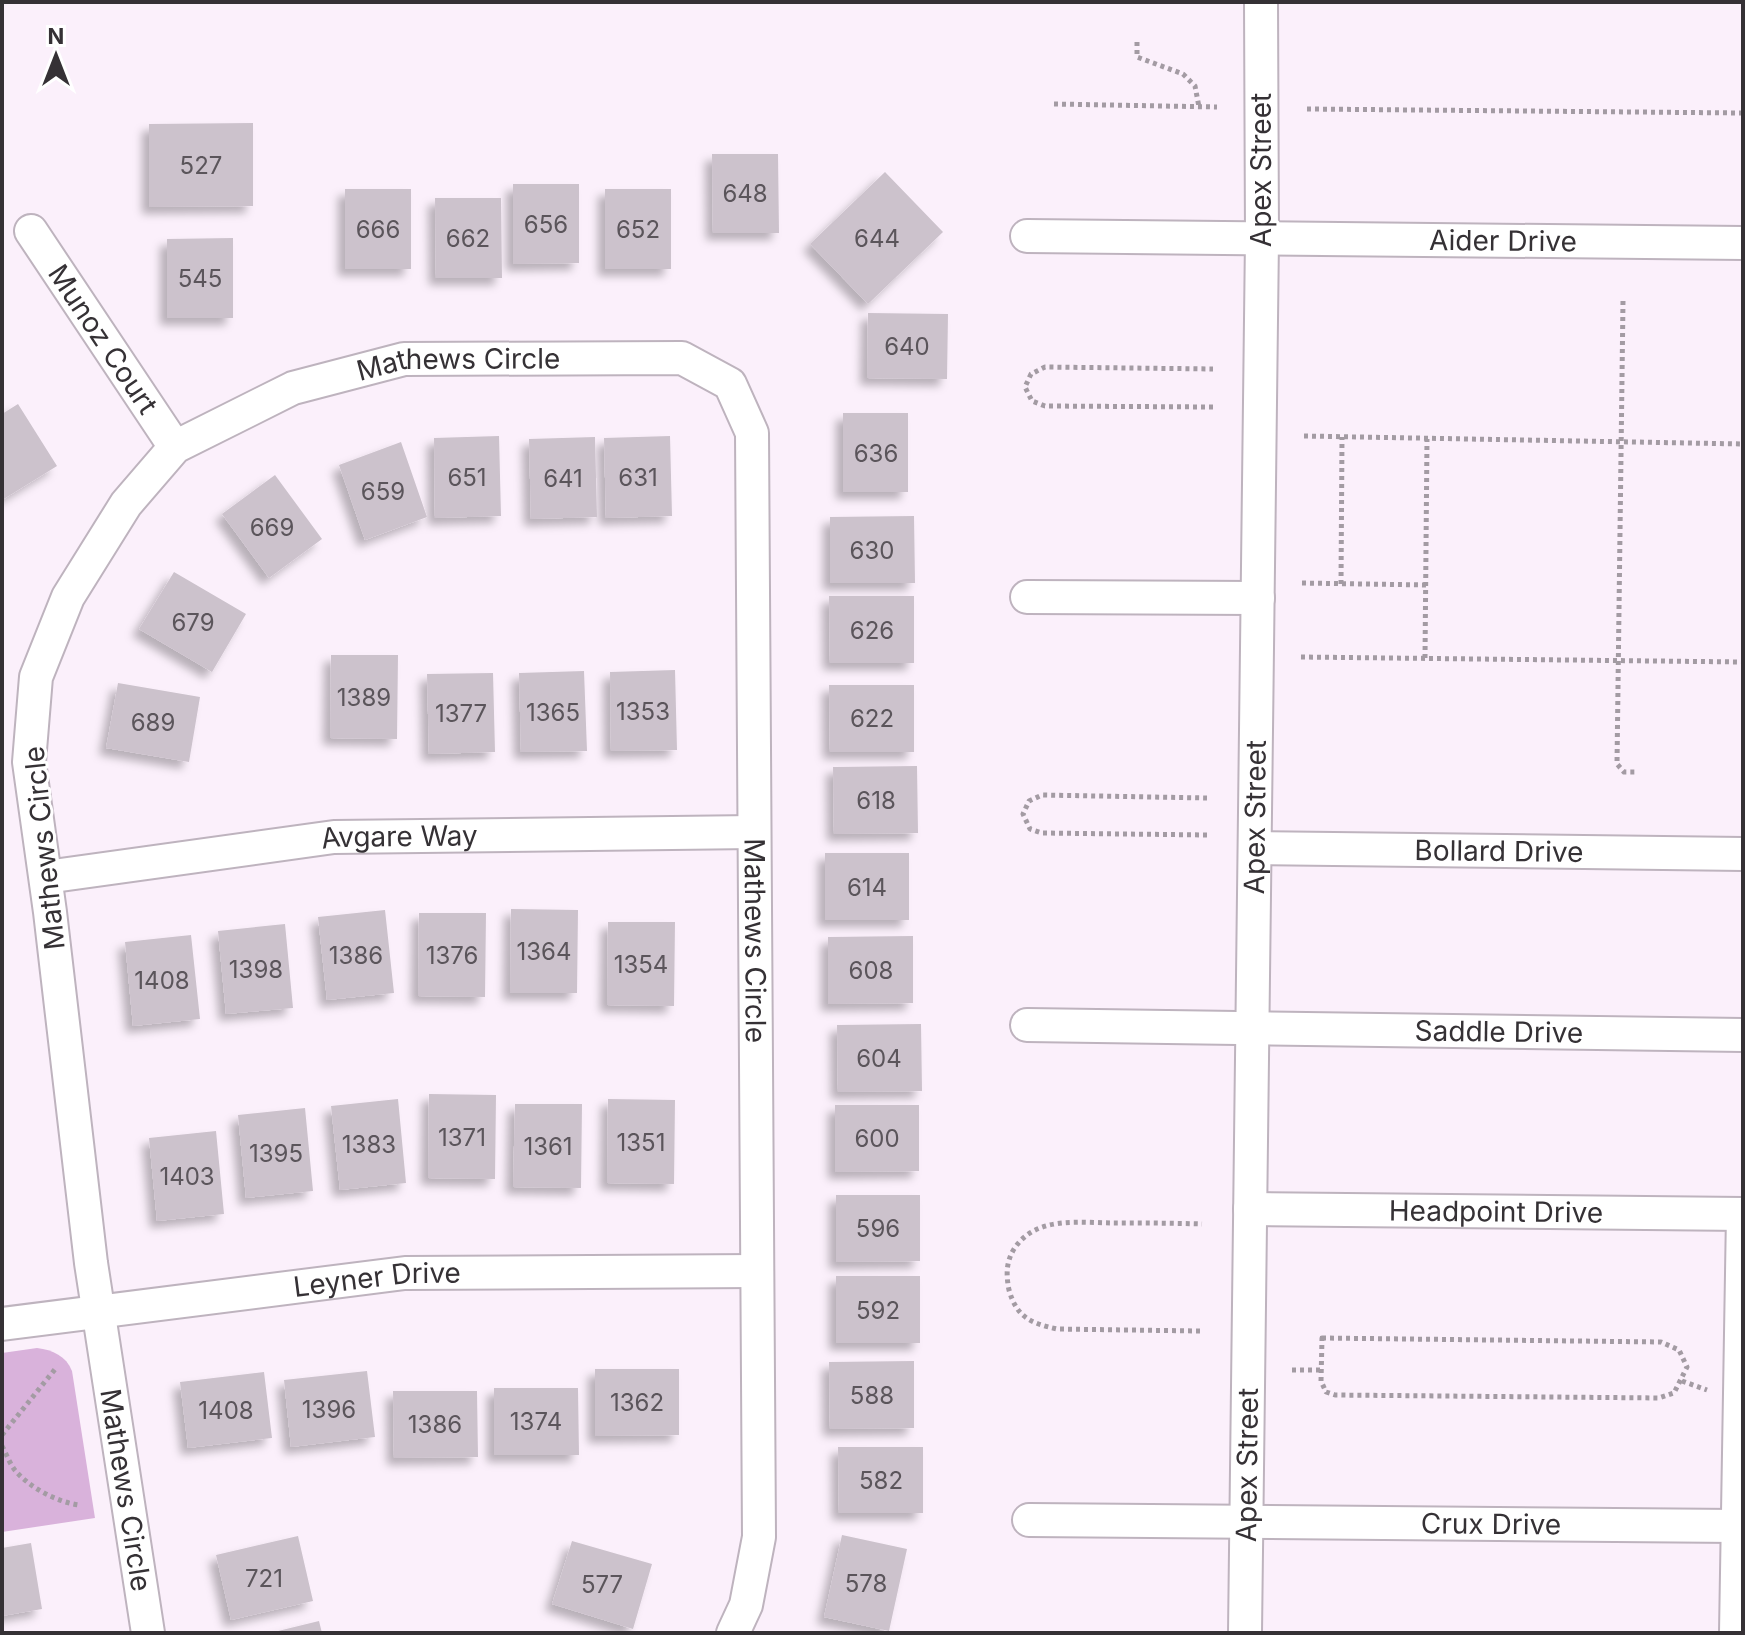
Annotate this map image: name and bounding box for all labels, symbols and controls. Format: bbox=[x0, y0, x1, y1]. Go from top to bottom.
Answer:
north arrow bbox=[16, 16, 96, 96]
text: N bbox=[48, 23, 64, 49]
street label: Apex Street bbox=[1244, 93, 1278, 247]
house number: 527 bbox=[180, 151, 222, 180]
house number: 648 bbox=[722, 179, 768, 208]
house number: 656 bbox=[524, 210, 568, 239]
house number: 666 bbox=[356, 215, 400, 244]
house number: 652 bbox=[616, 215, 660, 244]
street label: Aider Drive bbox=[1429, 223, 1577, 258]
house number: 662 bbox=[446, 224, 490, 253]
house number: 644 bbox=[854, 224, 900, 253]
street label: Munoz Court bbox=[41, 258, 165, 420]
house number: 545 bbox=[178, 264, 222, 293]
house number: 640 bbox=[884, 332, 930, 361]
street label: Mathews Circle bbox=[353, 341, 560, 388]
house number: 636 bbox=[854, 439, 898, 468]
house number: 651 bbox=[447, 463, 487, 492]
house number: 631 bbox=[618, 463, 658, 492]
house number: 641 bbox=[543, 464, 583, 493]
house number: 659 bbox=[361, 477, 405, 506]
house number: 669 bbox=[250, 513, 294, 542]
house number: 630 bbox=[850, 536, 894, 565]
house number: 679 bbox=[171, 608, 215, 637]
house number: 626 bbox=[850, 616, 894, 645]
house number: 1389 bbox=[337, 683, 391, 712]
house number: 1353 bbox=[616, 697, 670, 726]
house number: 1365 bbox=[526, 698, 580, 727]
house number: 1377 bbox=[435, 699, 487, 728]
house number: 622 bbox=[850, 704, 894, 733]
house number: 689 bbox=[131, 708, 175, 737]
street label: Apex Street bbox=[1237, 740, 1273, 894]
street label: Mathews Circle bbox=[16, 745, 72, 951]
house number: 618 bbox=[856, 786, 896, 815]
street label: Avgare Way bbox=[318, 818, 478, 856]
street label: Bollard Drive bbox=[1414, 833, 1584, 869]
street label: Mathews Circle bbox=[738, 838, 773, 1043]
house number: 614 bbox=[847, 873, 887, 902]
house number: 1364 bbox=[517, 937, 571, 966]
house number: 1386 bbox=[329, 941, 383, 970]
house number: 1376 bbox=[426, 941, 478, 970]
house number: 1354 bbox=[614, 950, 668, 979]
house number: 1398 bbox=[229, 955, 283, 984]
house number: 608 bbox=[849, 956, 893, 985]
house number: 1408 bbox=[134, 966, 190, 995]
street label: Saddle Drive bbox=[1414, 1013, 1583, 1050]
house number: 604 bbox=[856, 1044, 902, 1073]
house number: 1371 bbox=[438, 1123, 486, 1152]
house number: 600 bbox=[854, 1124, 900, 1153]
house number: 1351 bbox=[617, 1128, 665, 1157]
house number: 1383 bbox=[342, 1130, 396, 1159]
house number: 1361 bbox=[523, 1132, 573, 1161]
house number: 1395 bbox=[249, 1139, 303, 1168]
house number: 1403 bbox=[159, 1162, 215, 1191]
street label: Headpoint Drive bbox=[1389, 1193, 1603, 1230]
house number: 596 bbox=[856, 1214, 900, 1243]
street label: Leyner Drive bbox=[291, 1255, 461, 1304]
house number: 592 bbox=[856, 1296, 900, 1325]
house number: 588 bbox=[850, 1381, 894, 1410]
street label: Mathews Circle bbox=[93, 1386, 159, 1594]
house number: 1362 bbox=[610, 1388, 664, 1417]
street label: Apex Street bbox=[1229, 1388, 1265, 1542]
house number: 1396 bbox=[302, 1395, 356, 1424]
house number: 1408 bbox=[198, 1396, 254, 1425]
house number: 1374 bbox=[510, 1407, 562, 1436]
house number: 1386 bbox=[408, 1410, 462, 1439]
house number: 582 bbox=[859, 1466, 903, 1495]
street label: Crux Drive bbox=[1421, 1506, 1561, 1542]
house number: 721 bbox=[245, 1564, 283, 1593]
house number: 578 bbox=[845, 1569, 887, 1598]
house number: 577 bbox=[581, 1570, 623, 1599]

